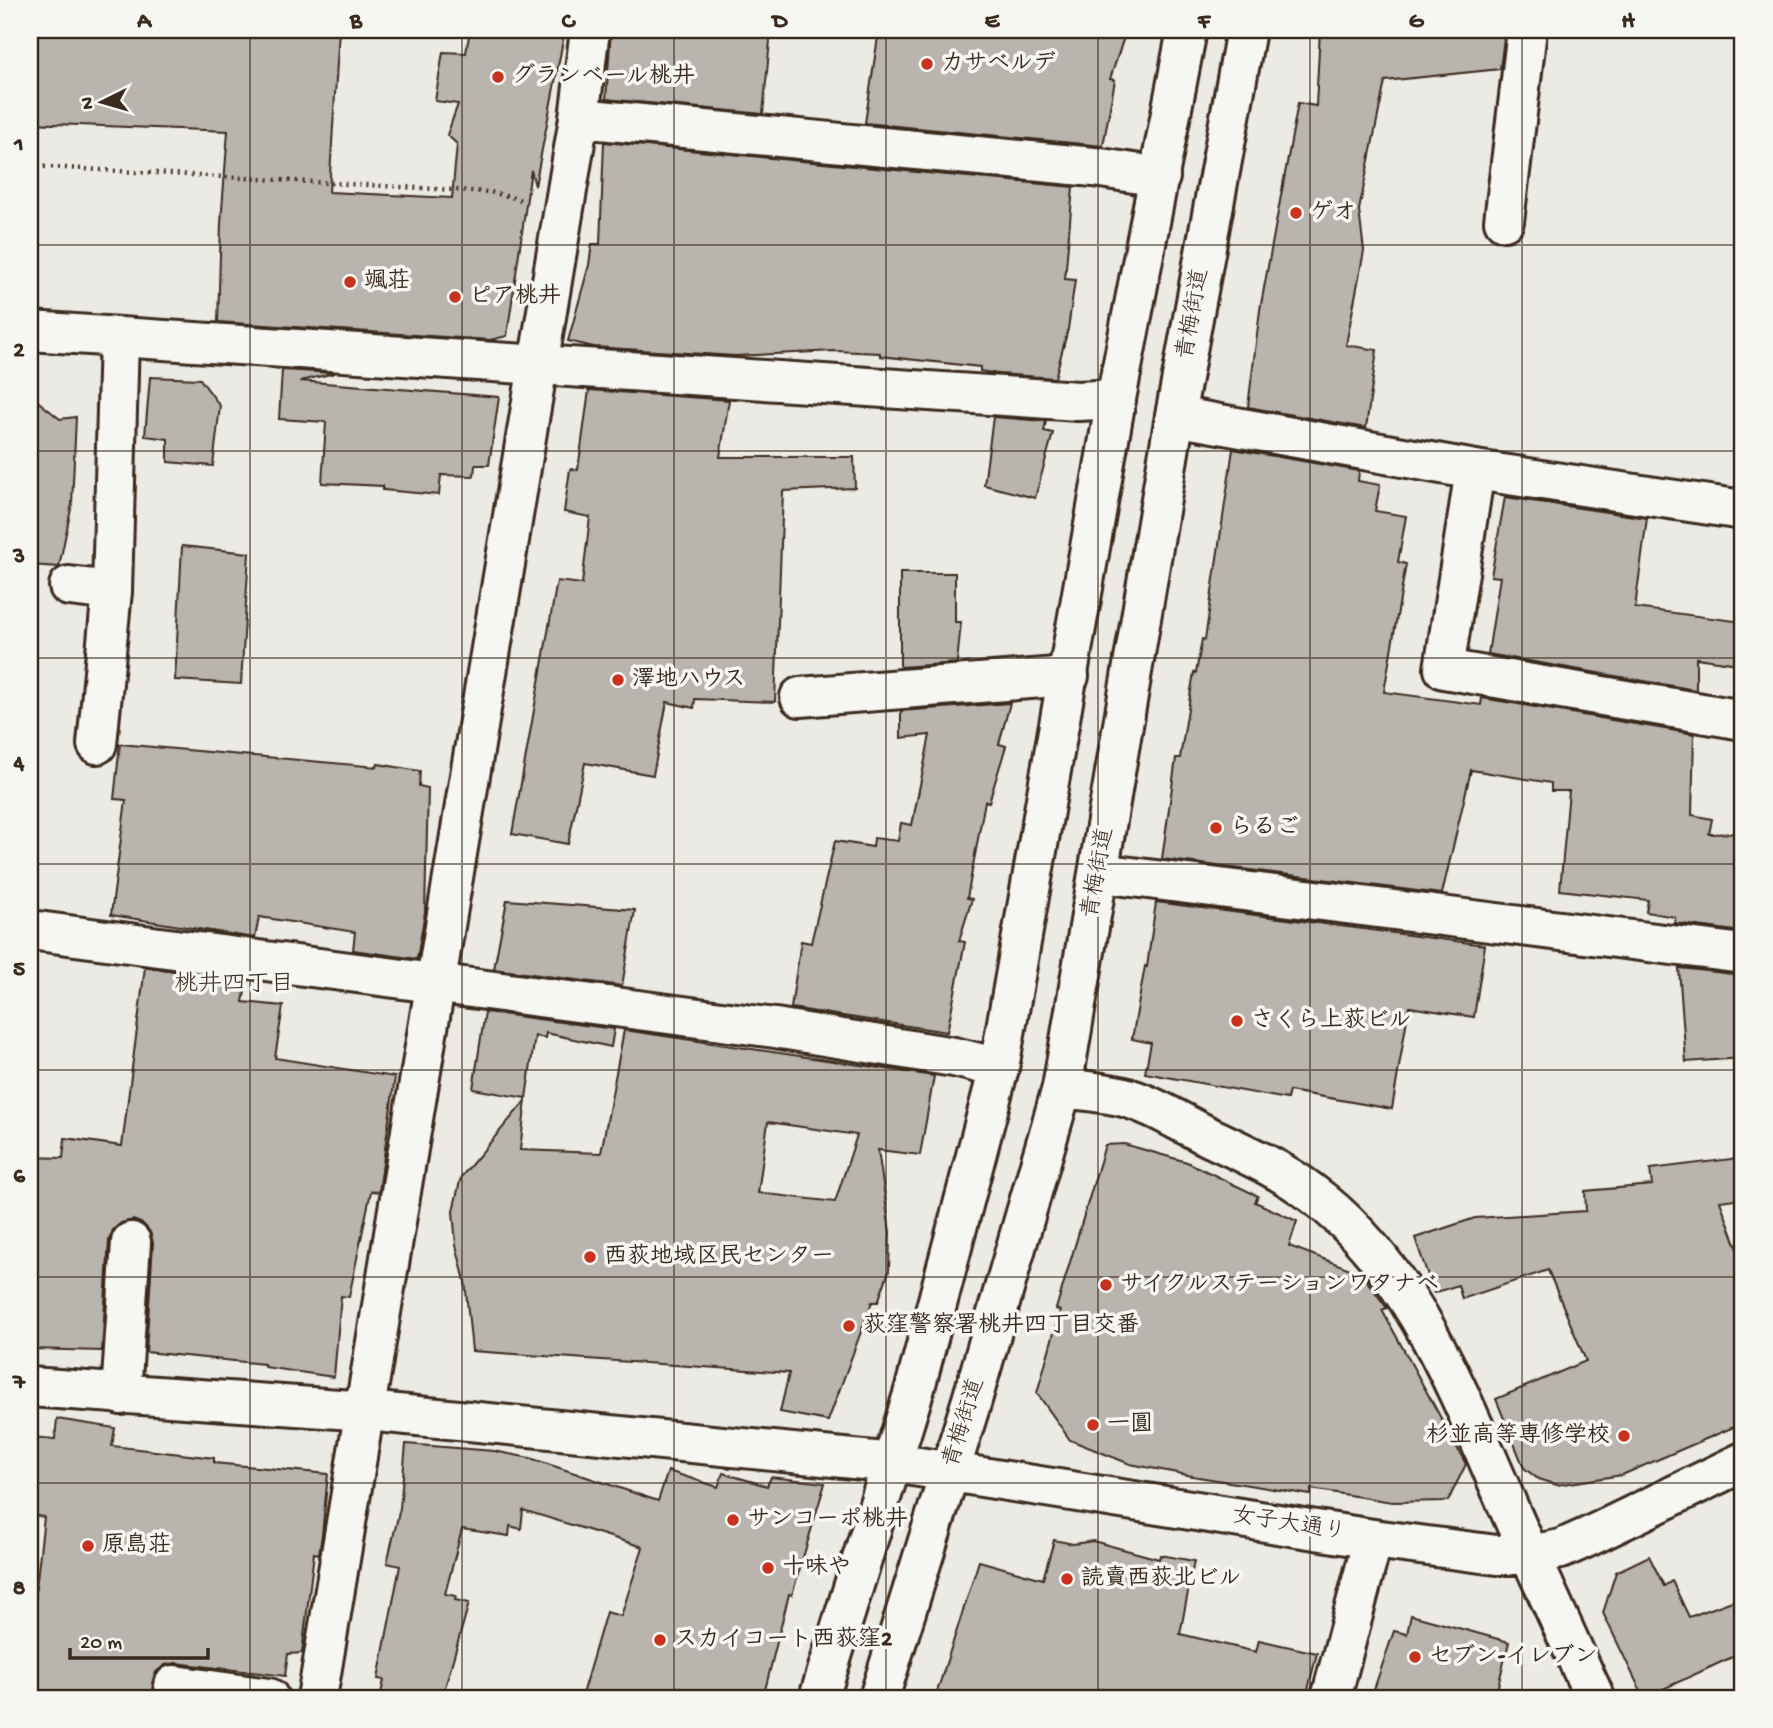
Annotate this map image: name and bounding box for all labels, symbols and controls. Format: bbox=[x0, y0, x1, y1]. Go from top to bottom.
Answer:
text: A bbox=[136, 9, 152, 36]
text: B bbox=[349, 9, 363, 36]
text: C bbox=[562, 9, 577, 36]
text: D bbox=[771, 9, 789, 36]
text: E bbox=[985, 9, 1001, 36]
text: F bbox=[1197, 9, 1212, 36]
text: G bbox=[1409, 9, 1425, 36]
text: H bbox=[1621, 9, 1635, 36]
place label: カサベルデ bbox=[941, 51, 1056, 78]
marker: カサベルデ bbox=[919, 56, 935, 72]
place label: グランベール桃井 bbox=[512, 63, 695, 91]
north arrow bbox=[66, 66, 136, 136]
marker: グランベール桃井 bbox=[490, 69, 506, 85]
text: N bbox=[77, 96, 101, 110]
text: 1 bbox=[13, 132, 24, 159]
place label: ゲオ bbox=[1310, 199, 1356, 227]
marker: ゲオ bbox=[1288, 205, 1304, 221]
street label: 青梅街道 bbox=[1172, 266, 1215, 362]
place label: 颯荘 bbox=[364, 268, 410, 296]
marker: 颯荘 bbox=[342, 274, 358, 290]
place label: ピア桃井 bbox=[469, 283, 561, 311]
marker: ピア桃井 bbox=[447, 289, 463, 305]
text: 2 bbox=[13, 338, 25, 365]
text: 3 bbox=[12, 544, 25, 571]
place label: 澤地ハウス bbox=[632, 666, 746, 694]
marker: 澤地ハウス bbox=[610, 672, 626, 688]
text: 4 bbox=[13, 751, 25, 778]
place label: らるご bbox=[1230, 815, 1299, 842]
marker: らるご bbox=[1208, 820, 1224, 836]
street label: 青梅街道 bbox=[1077, 825, 1120, 921]
text: 5 bbox=[13, 957, 25, 984]
district label: 桃井四丁目 bbox=[174, 970, 294, 1000]
place label: さくら上荻ビル bbox=[1251, 1007, 1412, 1035]
marker: さくら上荻ビル bbox=[1229, 1013, 1245, 1029]
text: 6 bbox=[13, 1164, 26, 1191]
place label: 西荻地域区民センター bbox=[604, 1243, 834, 1271]
marker: 西荻地域区民センター bbox=[582, 1249, 598, 1265]
place label: サイクルステーションワタナベ bbox=[1120, 1272, 1439, 1299]
marker: サイクルステーションワタナベ bbox=[1098, 1277, 1114, 1293]
place label: 荻窪警察署桃井四丁目交番 bbox=[863, 1311, 1139, 1340]
marker: 荻窪警察署桃井四丁目交番 bbox=[841, 1318, 857, 1334]
text: 7 bbox=[12, 1370, 26, 1397]
street label: 青梅街道 bbox=[938, 1375, 991, 1471]
place label: 一圓 bbox=[1107, 1412, 1153, 1439]
marker: 一圓 bbox=[1085, 1417, 1101, 1433]
place label: 杉並高等専修学校 bbox=[1426, 1421, 1610, 1450]
marker: 杉並高等専修学校 bbox=[1616, 1428, 1632, 1444]
street label: 女子大通り bbox=[1230, 1502, 1348, 1547]
place label: サンコーポ桃井 bbox=[747, 1506, 908, 1534]
marker: サンコーポ桃井 bbox=[725, 1512, 741, 1528]
place label: 原島荘 bbox=[102, 1532, 171, 1560]
marker: 原島荘 bbox=[80, 1538, 96, 1554]
place label: 十味や bbox=[782, 1554, 851, 1582]
marker: 十味や bbox=[760, 1560, 776, 1576]
place label: 読賣西荻北ビル bbox=[1081, 1564, 1242, 1593]
marker: 読賣西荻北ビル bbox=[1059, 1571, 1075, 1587]
text: 8 bbox=[13, 1576, 26, 1603]
scale bar bbox=[70, 1616, 208, 1660]
place label: スカイコート西荻窪2 bbox=[674, 1626, 893, 1654]
text: 20 m bbox=[80, 1632, 122, 1657]
marker: スカイコート西荻窪2 bbox=[652, 1632, 668, 1648]
place label: セブン-イレブン bbox=[1429, 1643, 1597, 1671]
marker: セブン-イレブン bbox=[1407, 1649, 1423, 1665]

